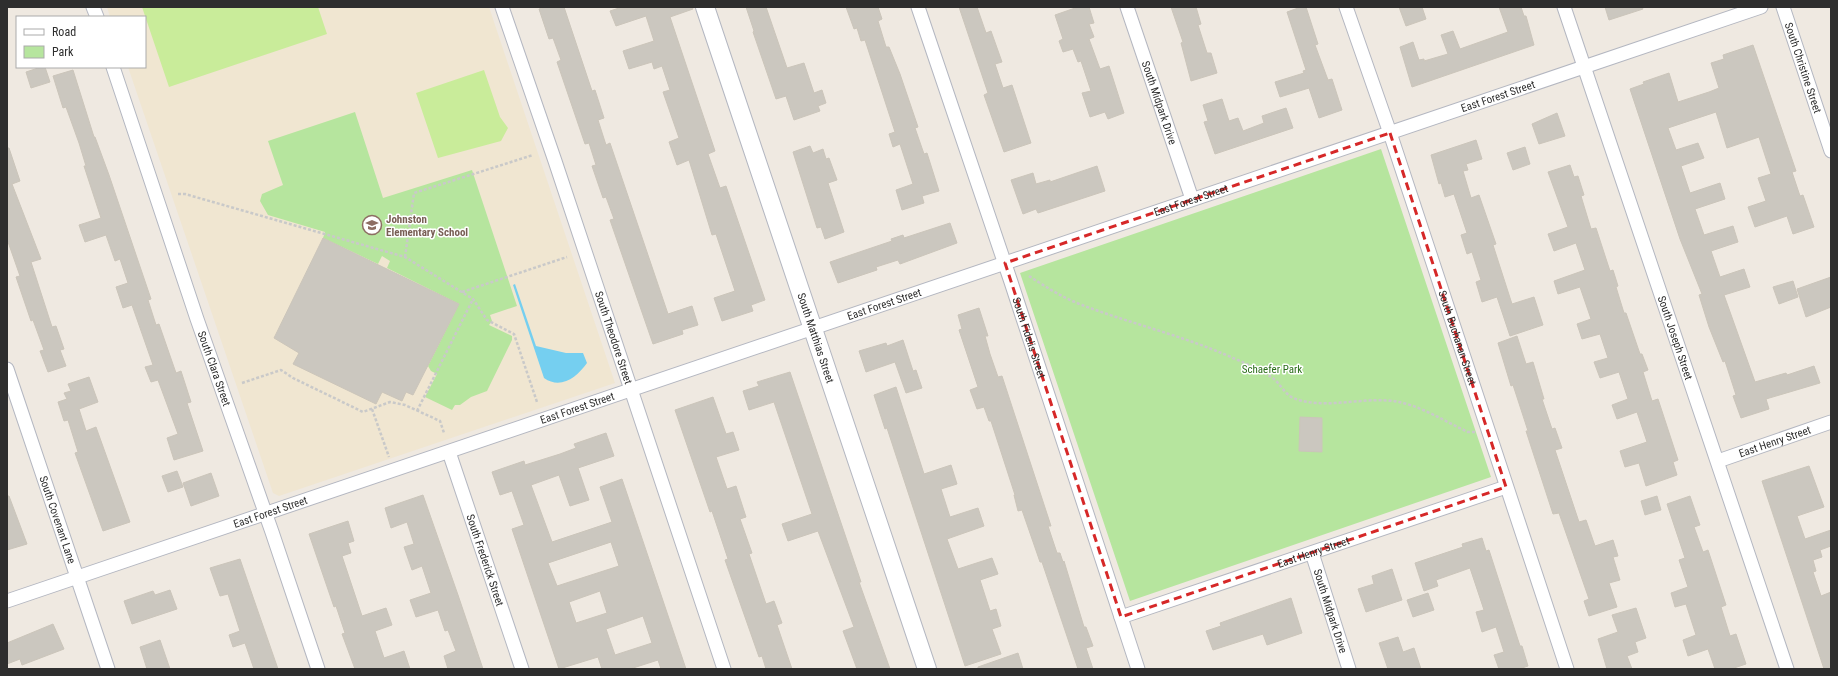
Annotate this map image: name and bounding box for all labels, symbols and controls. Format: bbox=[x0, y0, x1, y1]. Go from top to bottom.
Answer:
legend bbox=[16, 16, 146, 68]
street label: South Christine Street bbox=[1782, 21, 1824, 115]
text: Road bbox=[52, 25, 76, 39]
text: Park bbox=[52, 45, 74, 59]
street label: South Midpark Drive bbox=[1139, 59, 1180, 146]
street label: East Forest Street bbox=[1459, 78, 1537, 115]
street label: East Forest Street bbox=[1152, 181, 1230, 219]
place label: Johnston Elementary School bbox=[386, 213, 468, 239]
school or university icon: Johnston Elementary School bbox=[361, 214, 383, 236]
street label: East Forest Street bbox=[845, 285, 923, 323]
street label: South Buchanan Street bbox=[1436, 289, 1479, 387]
street label: South Theodore Street bbox=[592, 290, 635, 386]
street label: South Matthias Street bbox=[795, 291, 837, 385]
street label: South Joseph Street bbox=[1655, 294, 1696, 381]
street label: South Fidelis Street bbox=[1010, 296, 1049, 380]
street label: South Clara Street bbox=[195, 329, 234, 408]
park label: Schaefer Park bbox=[1242, 363, 1302, 376]
street label: East Forest Street bbox=[538, 389, 616, 426]
street label: East Henry Street bbox=[1737, 423, 1812, 460]
street label: South Covenant Lane bbox=[37, 474, 79, 565]
street label: East Forest Street bbox=[232, 493, 309, 530]
street label: South Frederick Street bbox=[464, 512, 507, 608]
street label: East Henry Street bbox=[1276, 534, 1351, 570]
street label: South Midpark Drive bbox=[1311, 567, 1350, 655]

